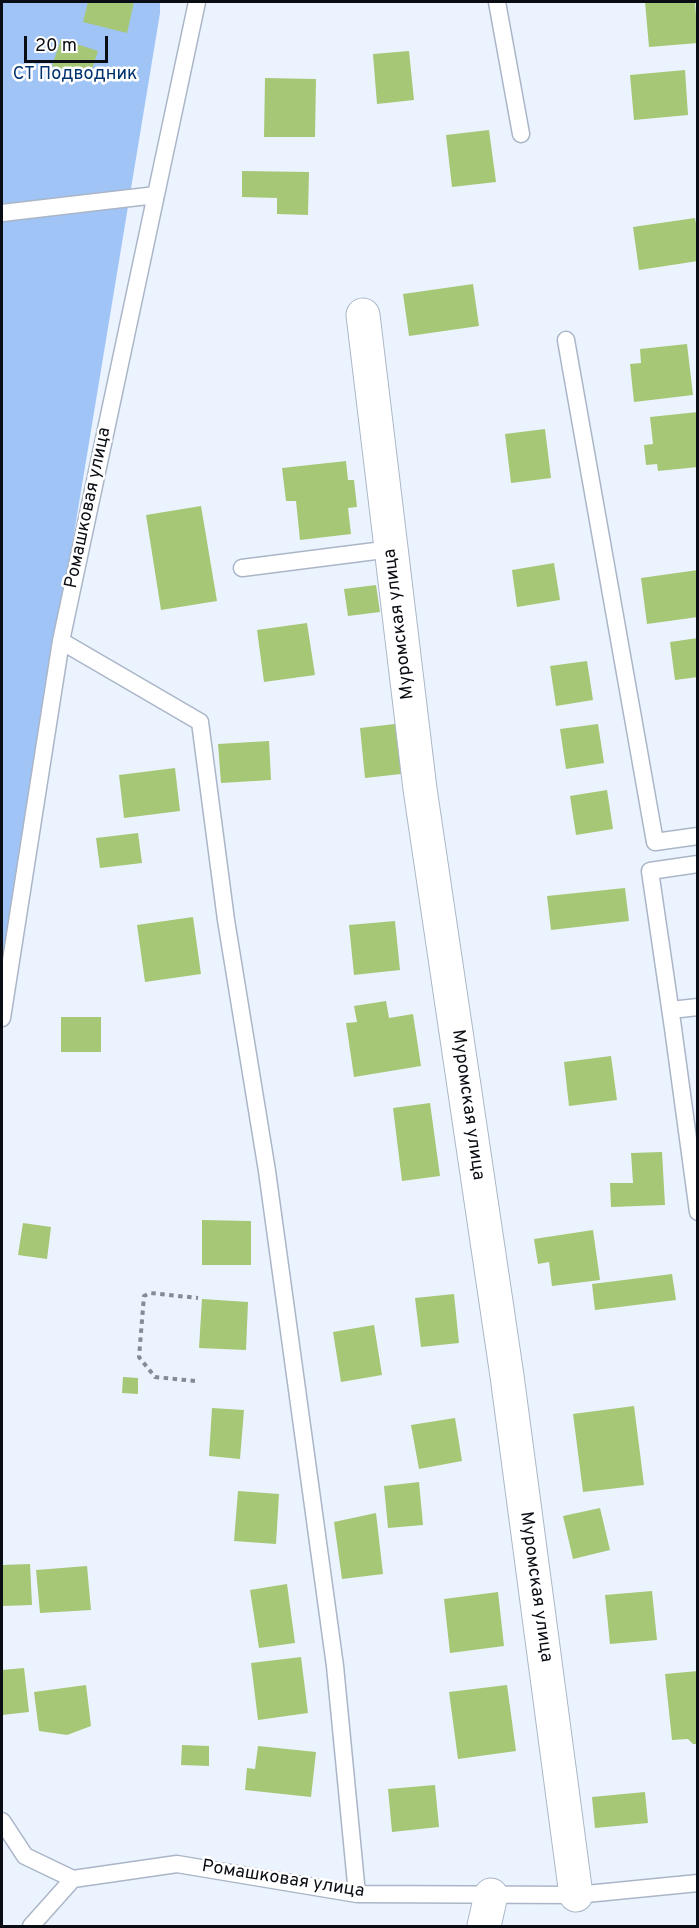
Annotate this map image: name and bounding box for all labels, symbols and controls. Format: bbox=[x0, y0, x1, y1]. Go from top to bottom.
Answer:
scale bar bbox=[27, 24, 111, 62]
text: 20 m bbox=[35, 35, 77, 58]
park label: СТ Подводник bbox=[13, 64, 137, 86]
street label: Ромашковая улица bbox=[61, 425, 117, 591]
street label: Муромская улица bbox=[380, 547, 420, 701]
street label: Муромская улица bbox=[446, 1028, 488, 1182]
street label: Муромская улица bbox=[514, 1510, 556, 1664]
street label: Ромашковая улица bbox=[200, 1856, 366, 1904]

